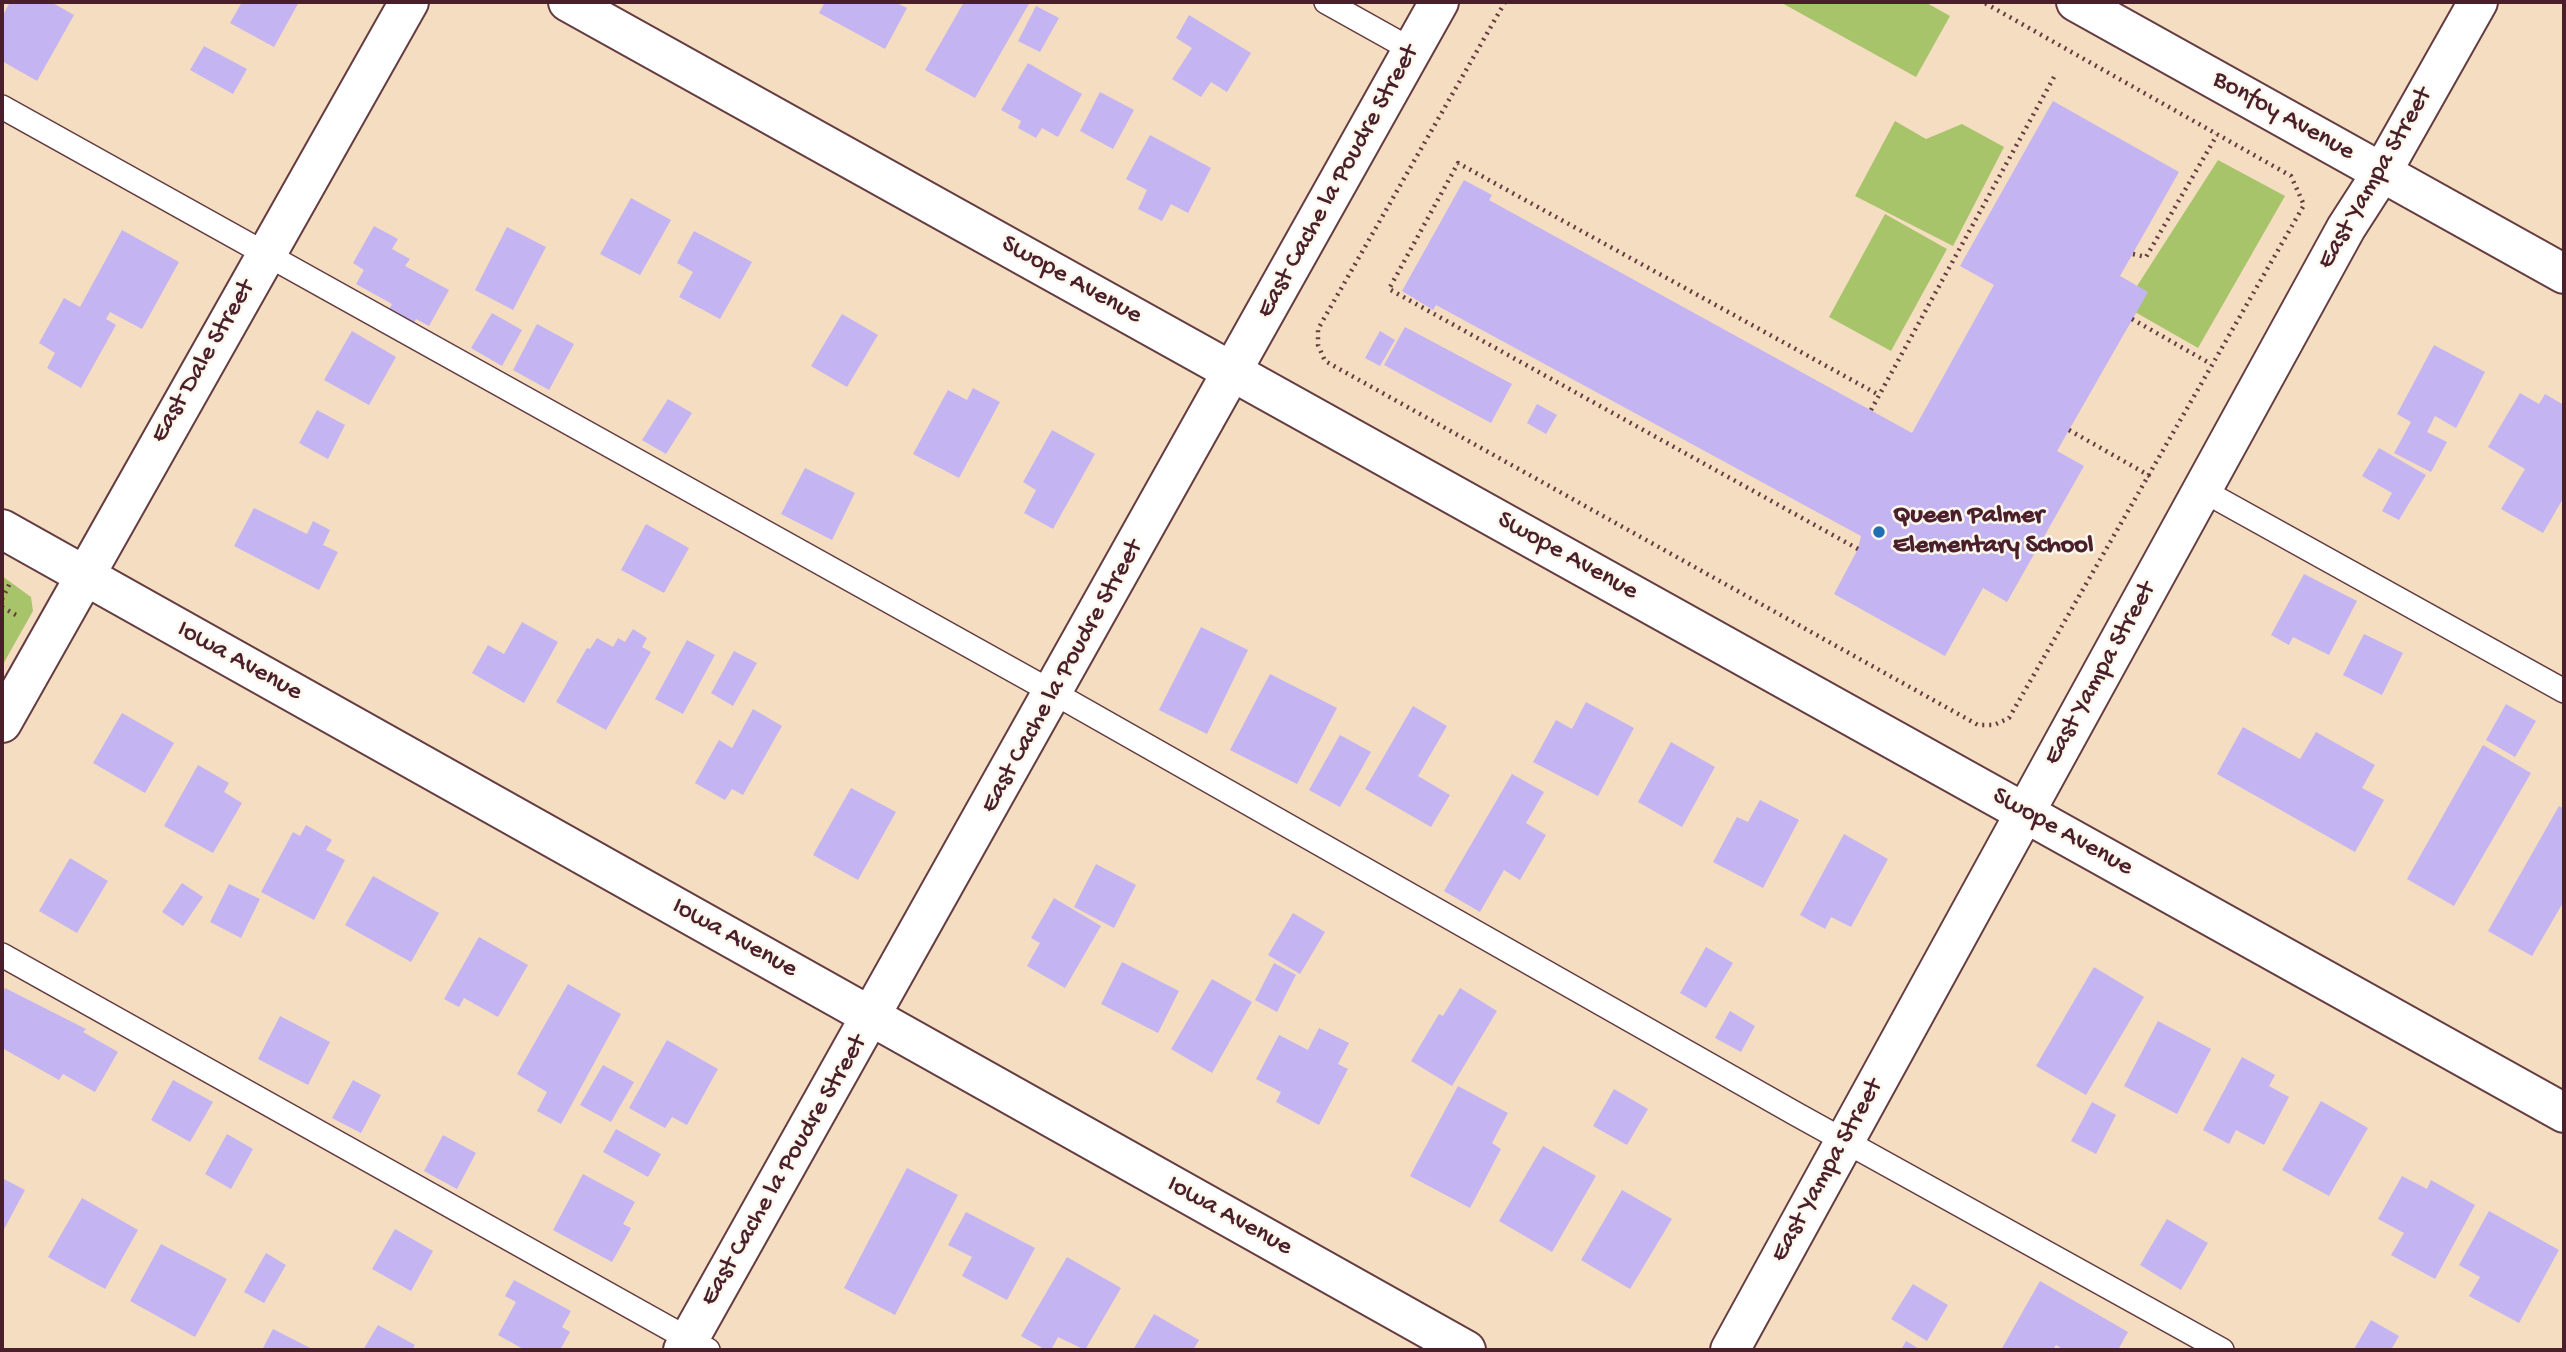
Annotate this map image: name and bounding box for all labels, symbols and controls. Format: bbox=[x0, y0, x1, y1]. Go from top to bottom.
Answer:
street label: East Cache la Poudre Street bbox=[1251, 40, 1427, 324]
street label: Bonfoy Avenue bbox=[2206, 65, 2360, 169]
street label: East Yampa Street bbox=[2311, 83, 2441, 275]
street label: Swope Avenue bbox=[995, 229, 1147, 333]
street label: East Dale Street bbox=[145, 275, 263, 449]
place label: Queen Palmer Elementary School bbox=[1893, 501, 2093, 562]
street label: Swope Avenue bbox=[1491, 505, 1643, 609]
marker: Queen Palmer Elementary School bbox=[1871, 524, 1887, 540]
street label: East Cache la Poudre Street bbox=[975, 535, 1151, 819]
street label: East Yampa Street bbox=[2038, 577, 2164, 771]
street label: Iowa Avenue bbox=[171, 615, 307, 709]
street label: Swope Avenue bbox=[1986, 781, 2138, 885]
street label: Iowa Avenue bbox=[666, 892, 802, 986]
street label: East Cache la Poudre Street bbox=[695, 1030, 875, 1312]
street label: East Yampa Street bbox=[1765, 1074, 1891, 1268]
street label: Iowa Avenue bbox=[1161, 1170, 1297, 1264]

